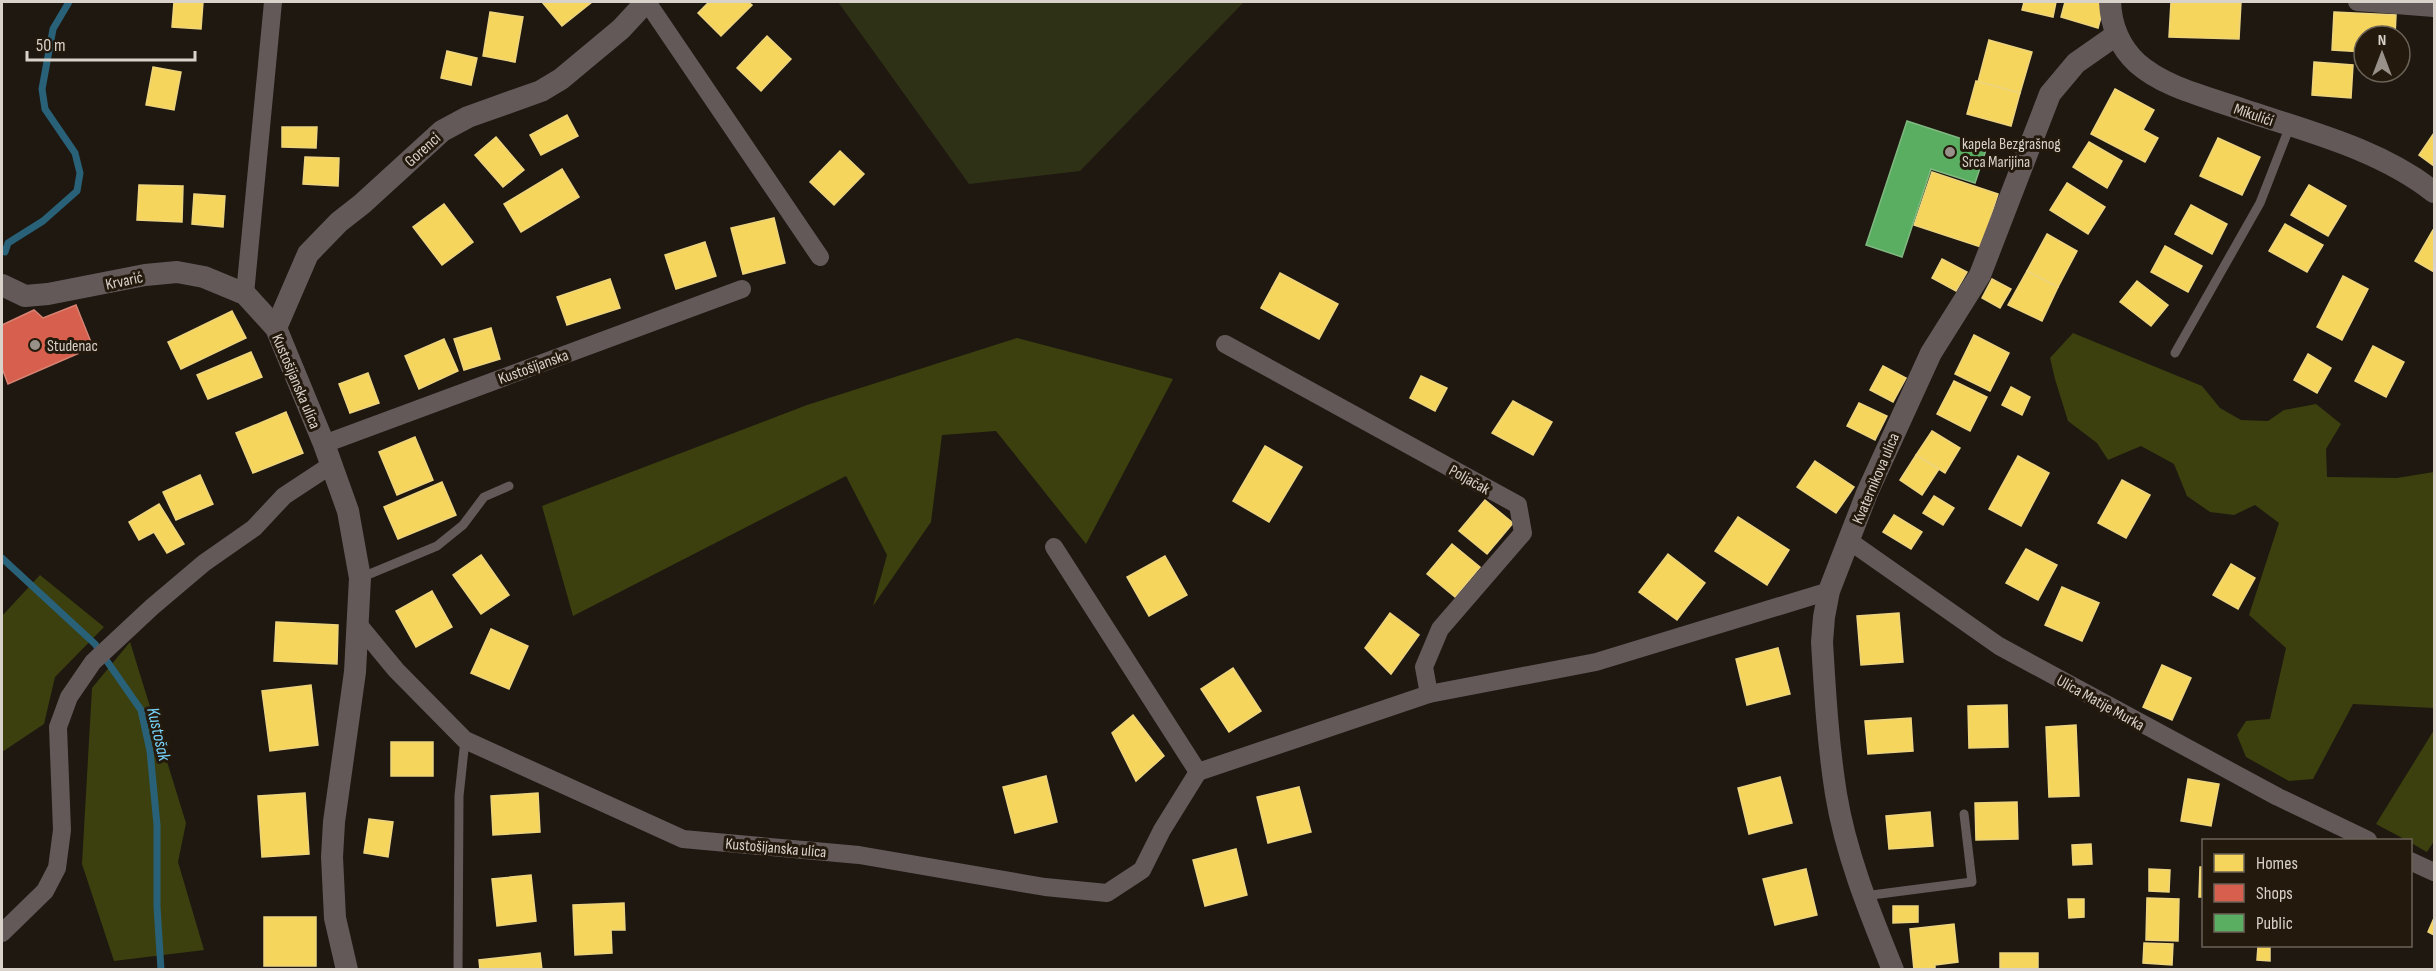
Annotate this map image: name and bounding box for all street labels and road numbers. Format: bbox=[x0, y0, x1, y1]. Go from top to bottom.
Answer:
street label: Mikulići bbox=[2231, 100, 2276, 131]
street label: Gorenci bbox=[401, 129, 445, 171]
street label: Krvarić bbox=[104, 268, 145, 295]
street label: Kustošijanska ulica bbox=[267, 331, 324, 432]
street label: Kustošijanska bbox=[496, 346, 571, 389]
street label: Kvaternikova ulica bbox=[1849, 430, 1904, 527]
street label: Poljačak bbox=[1445, 461, 1493, 499]
street label: Ulica Matije Murka bbox=[2053, 671, 2148, 735]
street label: Kustošijanska ulica bbox=[725, 835, 827, 862]

